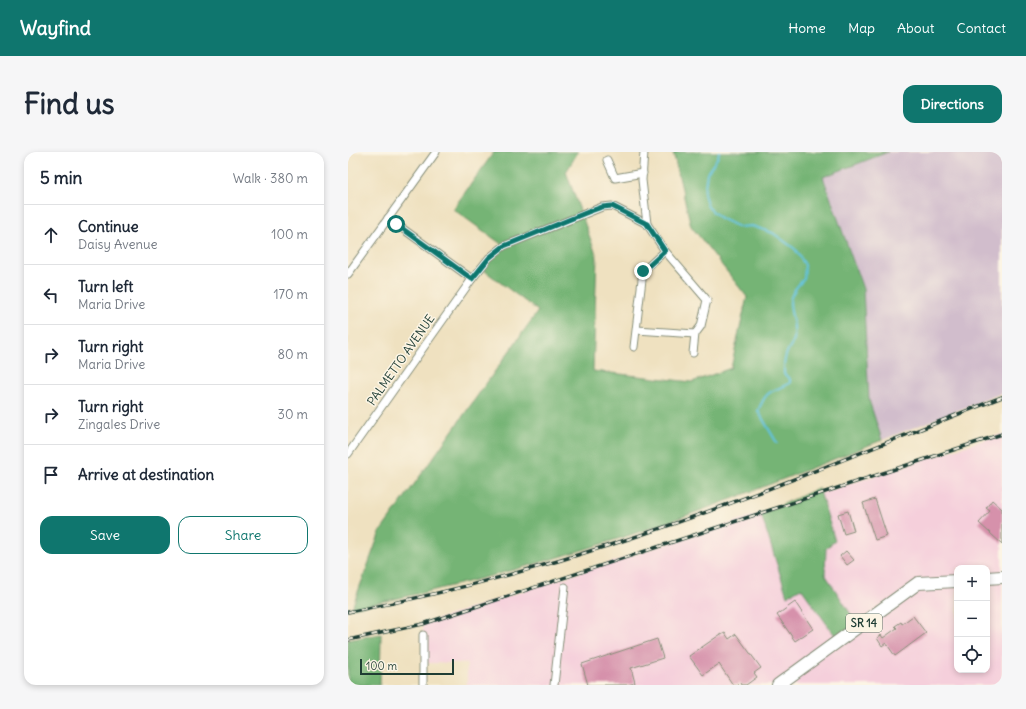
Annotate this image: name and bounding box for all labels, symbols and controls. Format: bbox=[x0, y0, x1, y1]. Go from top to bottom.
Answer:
text: Wayfind bbox=[20, 16, 91, 40]
text: Home bbox=[788, 19, 826, 37]
text: Map bbox=[848, 19, 875, 37]
text: About bbox=[897, 19, 935, 37]
text: Contact bbox=[957, 19, 1006, 37]
button: Directions bbox=[903, 85, 1002, 123]
text: Find us bbox=[24, 86, 115, 122]
text: 5 min bbox=[40, 167, 82, 189]
text: Walk · 380 m bbox=[233, 170, 308, 187]
route start bbox=[387, 215, 405, 233]
text: Continue bbox=[78, 217, 139, 236]
icon: ahead bbox=[40, 224, 62, 246]
text: 100 m bbox=[271, 226, 308, 243]
text: Daisy Avenue bbox=[78, 236, 158, 253]
route end bbox=[634, 262, 652, 280]
text: Turn left bbox=[78, 277, 133, 296]
icon: left bbox=[40, 284, 62, 306]
text: 170 m bbox=[273, 286, 308, 303]
text: Maria Drive bbox=[78, 296, 145, 313]
street label: PALMETTO AVENUE bbox=[364, 311, 438, 408]
text: Turn right bbox=[78, 337, 143, 356]
icon: right bbox=[40, 344, 62, 366]
text: 80 m bbox=[277, 346, 308, 363]
text: Maria Drive bbox=[78, 356, 145, 373]
text: Turn right bbox=[78, 397, 143, 416]
icon: right bbox=[40, 404, 62, 426]
text: 30 m bbox=[278, 406, 308, 423]
text: Zingales Drive bbox=[78, 416, 160, 433]
icon: arrive bbox=[40, 464, 62, 486]
text: Arrive at destination bbox=[78, 465, 214, 484]
button: Save bbox=[40, 516, 170, 554]
button: Share bbox=[178, 516, 308, 554]
map controls bbox=[954, 565, 990, 673]
button: + bbox=[954, 565, 990, 601]
button: − bbox=[954, 601, 990, 637]
road number: SR 14 bbox=[846, 614, 882, 632]
button: locate bbox=[954, 637, 990, 673]
scale bar bbox=[360, 657, 454, 676]
text: 100 m bbox=[366, 659, 397, 673]

